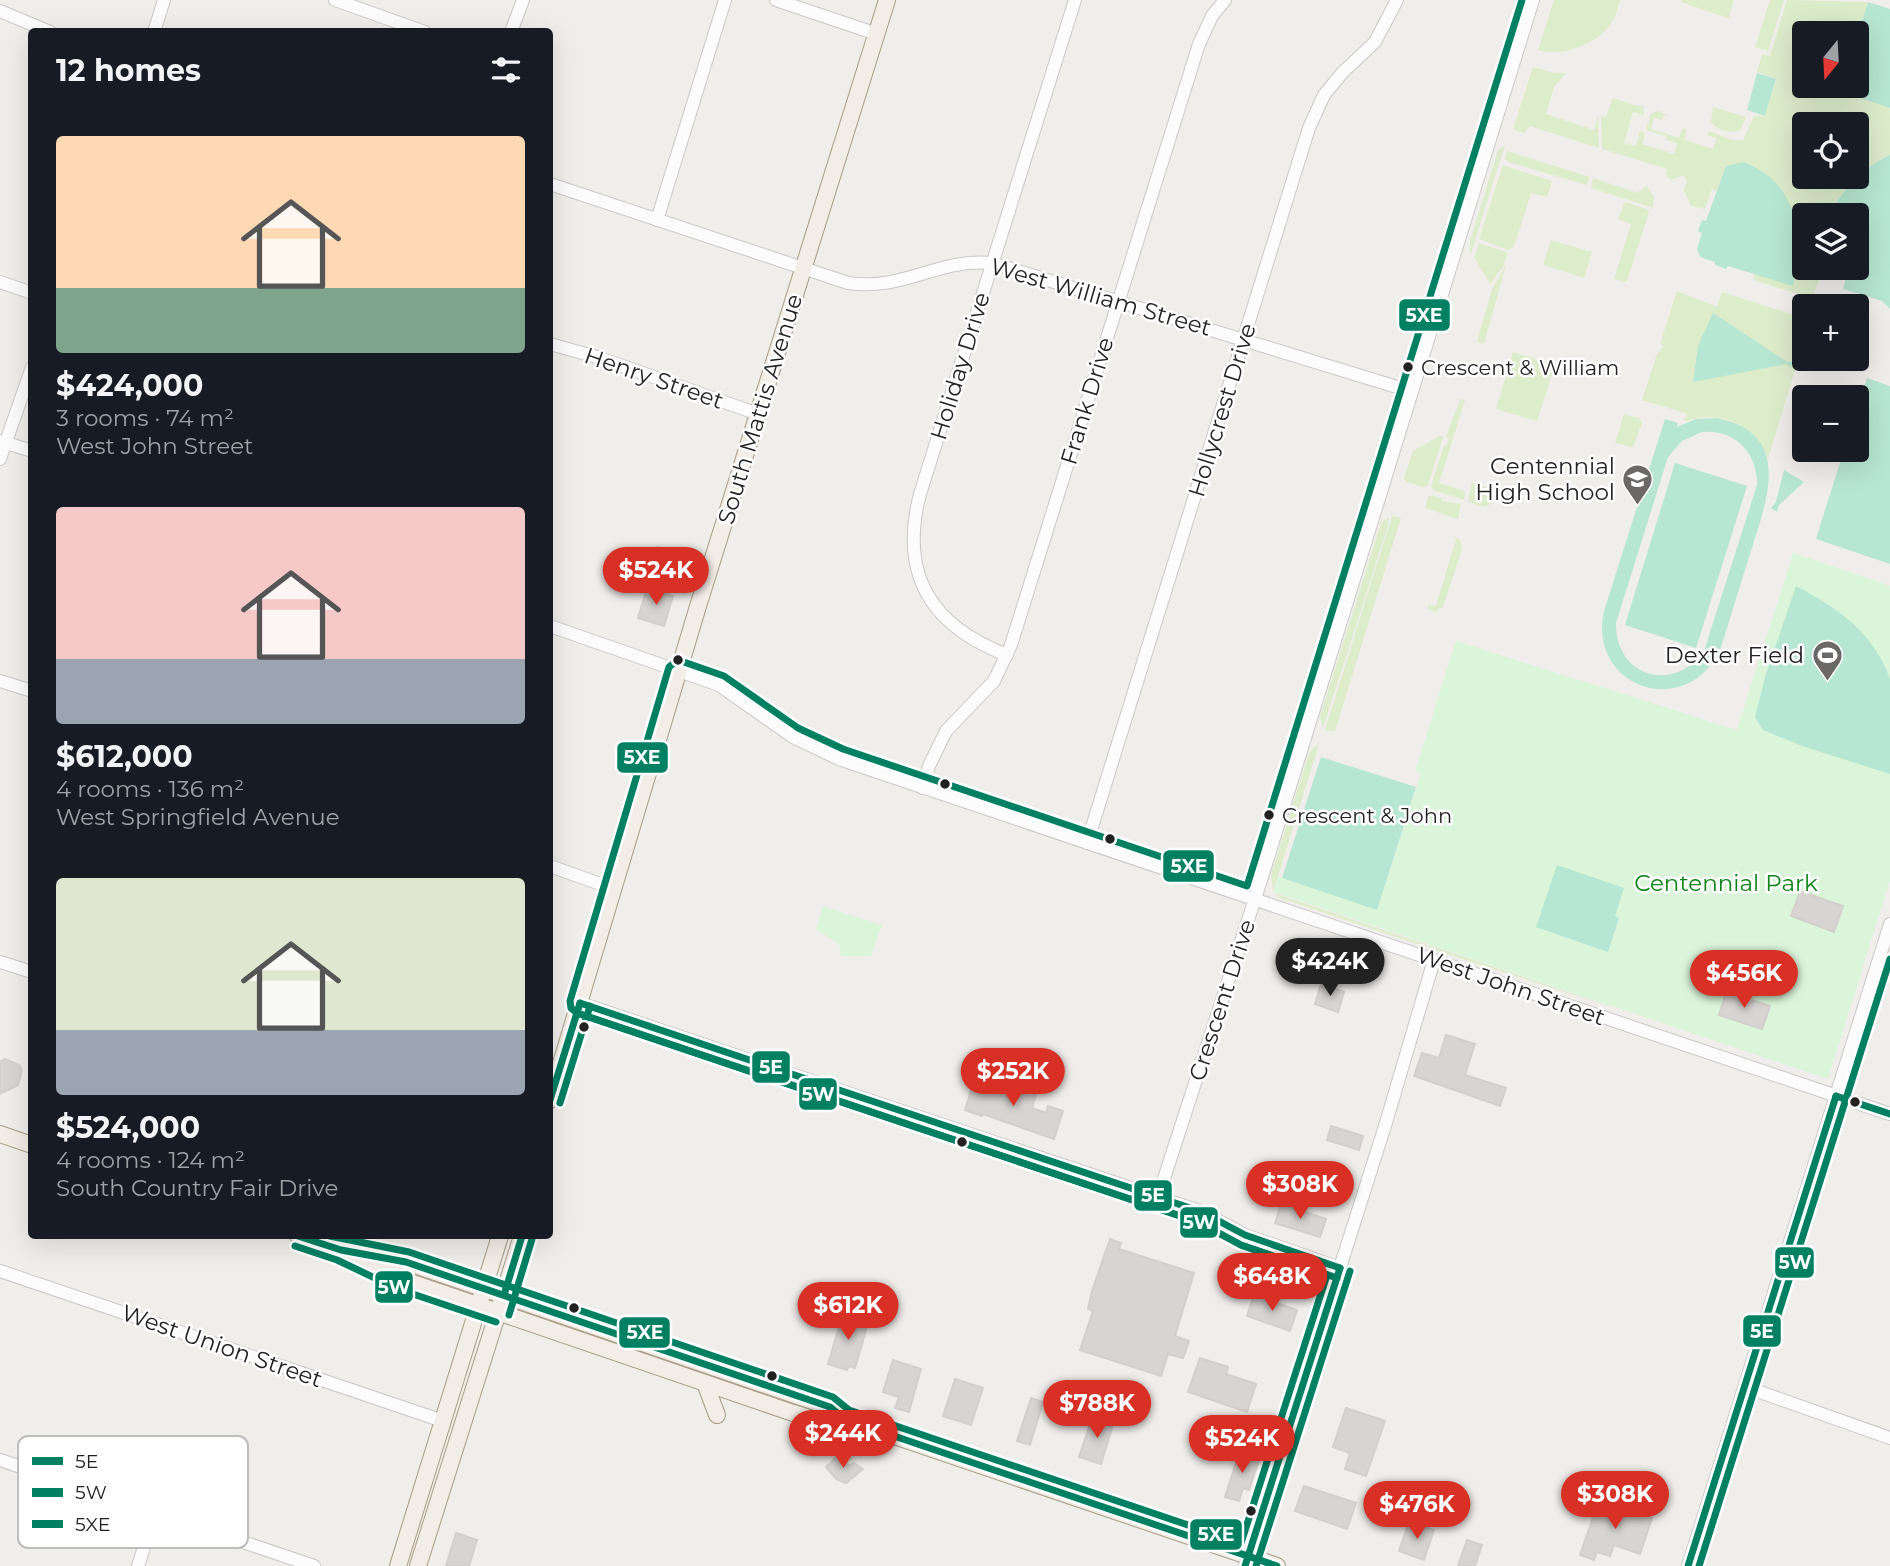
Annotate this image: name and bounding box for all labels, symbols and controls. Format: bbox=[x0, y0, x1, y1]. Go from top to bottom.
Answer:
north arrow bbox=[1792, 21, 1869, 98]
map controls bbox=[1792, 21, 1869, 462]
icon: filters bbox=[487, 51, 525, 89]
text: 12 homes bbox=[56, 52, 201, 89]
button: locate bbox=[1792, 112, 1869, 189]
icon: home bbox=[228, 181, 354, 307]
button: layers bbox=[1792, 203, 1869, 280]
street label: West William Street bbox=[987, 252, 1215, 342]
street label: Holiday Drive bbox=[924, 289, 996, 443]
street label: South Mattis Avenue bbox=[712, 291, 808, 527]
button: + bbox=[1792, 294, 1869, 371]
line badge: 5XE bbox=[1398, 298, 1451, 332]
text: 5XE bbox=[1406, 304, 1443, 327]
street label: Hollycrest Drive bbox=[1182, 320, 1262, 500]
street label: Frank Drive bbox=[1054, 334, 1120, 468]
street label: Henry Street bbox=[581, 341, 727, 415]
place label: Crescent & William bbox=[1421, 355, 1619, 380]
marker: Crescent & William bbox=[1401, 360, 1415, 374]
text: $424,000 bbox=[56, 367, 203, 404]
button: − bbox=[1792, 385, 1869, 462]
text: 3 rooms · 74 m² bbox=[56, 404, 234, 432]
text: West John Street bbox=[56, 432, 253, 460]
place label: Centennial High School bbox=[1475, 452, 1615, 506]
school or university icon: Centennial High School bbox=[1621, 462, 1655, 506]
pin: $524K bbox=[607, 548, 705, 607]
icon: home bbox=[228, 552, 354, 678]
text: $524K bbox=[619, 556, 693, 584]
sports icon: Dexter Field bbox=[1810, 638, 1844, 682]
place label: Dexter Field bbox=[1665, 641, 1804, 669]
unlabelled marker bbox=[671, 653, 685, 667]
text: $612,000 bbox=[56, 738, 193, 775]
line badge: 5XE bbox=[616, 741, 669, 774]
text: 5XE bbox=[624, 746, 661, 769]
text: 4 rooms · 136 m² bbox=[56, 775, 244, 803]
unlabelled marker bbox=[938, 777, 952, 791]
text: West Springfield Avenue bbox=[56, 803, 340, 831]
place label: Crescent & John bbox=[1282, 803, 1452, 828]
marker: Crescent & John bbox=[1262, 808, 1276, 822]
unlabelled marker bbox=[1103, 832, 1117, 846]
line badge: 5XE bbox=[1162, 849, 1215, 883]
text: 5XE bbox=[1171, 855, 1208, 878]
park label: Centennial Park bbox=[1634, 869, 1818, 897]
street label: Crescent Drive bbox=[1183, 916, 1261, 1084]
icon: home bbox=[228, 923, 354, 1049]
pin: $424K bbox=[1281, 939, 1379, 998]
street label: West John Street bbox=[1413, 941, 1609, 1031]
text: $424K bbox=[1292, 947, 1368, 975]
pin: $456K bbox=[1695, 950, 1793, 1010]
text: $456K bbox=[1706, 959, 1782, 987]
unlabelled marker bbox=[577, 1020, 591, 1034]
pin: $252K bbox=[964, 1048, 1062, 1108]
line badge: 5E bbox=[751, 1050, 791, 1084]
text: 5E bbox=[759, 1056, 783, 1079]
text: $252K bbox=[977, 1057, 1049, 1085]
line badge: 5W bbox=[798, 1077, 838, 1111]
text: 5W bbox=[801, 1083, 835, 1106]
unlabelled marker bbox=[1848, 1095, 1862, 1109]
text: $524,000 bbox=[56, 1109, 200, 1146]
unlabelled marker bbox=[955, 1135, 969, 1149]
text: 4 rooms · 124 m² bbox=[56, 1146, 245, 1174]
pin: $308K bbox=[1251, 1162, 1349, 1221]
text: $308K bbox=[1262, 1170, 1338, 1198]
text: South Country Fair Drive bbox=[56, 1174, 338, 1202]
line badge: 5E bbox=[1133, 1179, 1173, 1212]
text: 5E bbox=[1141, 1184, 1165, 1207]
line badge: 5W bbox=[1179, 1206, 1219, 1239]
text: 5W bbox=[1182, 1211, 1216, 1234]
line badge: 5W bbox=[1774, 1246, 1815, 1279]
text: 5W bbox=[1778, 1251, 1812, 1274]
pin: $648K bbox=[1223, 1254, 1321, 1313]
text: $648K bbox=[1233, 1262, 1311, 1290]
line badge: 5W bbox=[374, 1270, 414, 1304]
text: 5W bbox=[377, 1276, 411, 1299]
pin: $612K bbox=[799, 1282, 897, 1342]
text: $612K bbox=[814, 1291, 882, 1319]
street label: West Union Street bbox=[118, 1299, 326, 1393]
unlabelled marker bbox=[567, 1301, 581, 1315]
line badge: 5E bbox=[1742, 1314, 1782, 1348]
line badge: 5XE bbox=[618, 1316, 671, 1349]
text: 5E bbox=[1750, 1320, 1774, 1343]
text: 5XE bbox=[627, 1321, 664, 1344]
unlabelled marker bbox=[765, 1369, 779, 1383]
pin: $788K bbox=[1048, 1380, 1146, 1440]
text: $788K bbox=[1059, 1389, 1135, 1417]
pin: $244K bbox=[794, 1410, 892, 1470]
pin: $524K bbox=[1193, 1416, 1291, 1475]
text: $244K bbox=[805, 1419, 881, 1447]
text: $524K bbox=[1205, 1424, 1279, 1452]
legend bbox=[18, 1436, 248, 1548]
text: 5E bbox=[75, 1450, 98, 1473]
pin: $308K bbox=[1566, 1472, 1664, 1531]
text: $308K bbox=[1577, 1480, 1653, 1508]
text: 5W bbox=[75, 1481, 107, 1504]
pin: $476K bbox=[1368, 1482, 1466, 1541]
text: $476K bbox=[1379, 1490, 1455, 1518]
unlabelled marker bbox=[1244, 1504, 1258, 1518]
text: 5XE bbox=[75, 1513, 110, 1536]
line badge: 5XE bbox=[1189, 1518, 1243, 1551]
text: 5XE bbox=[1198, 1523, 1235, 1546]

